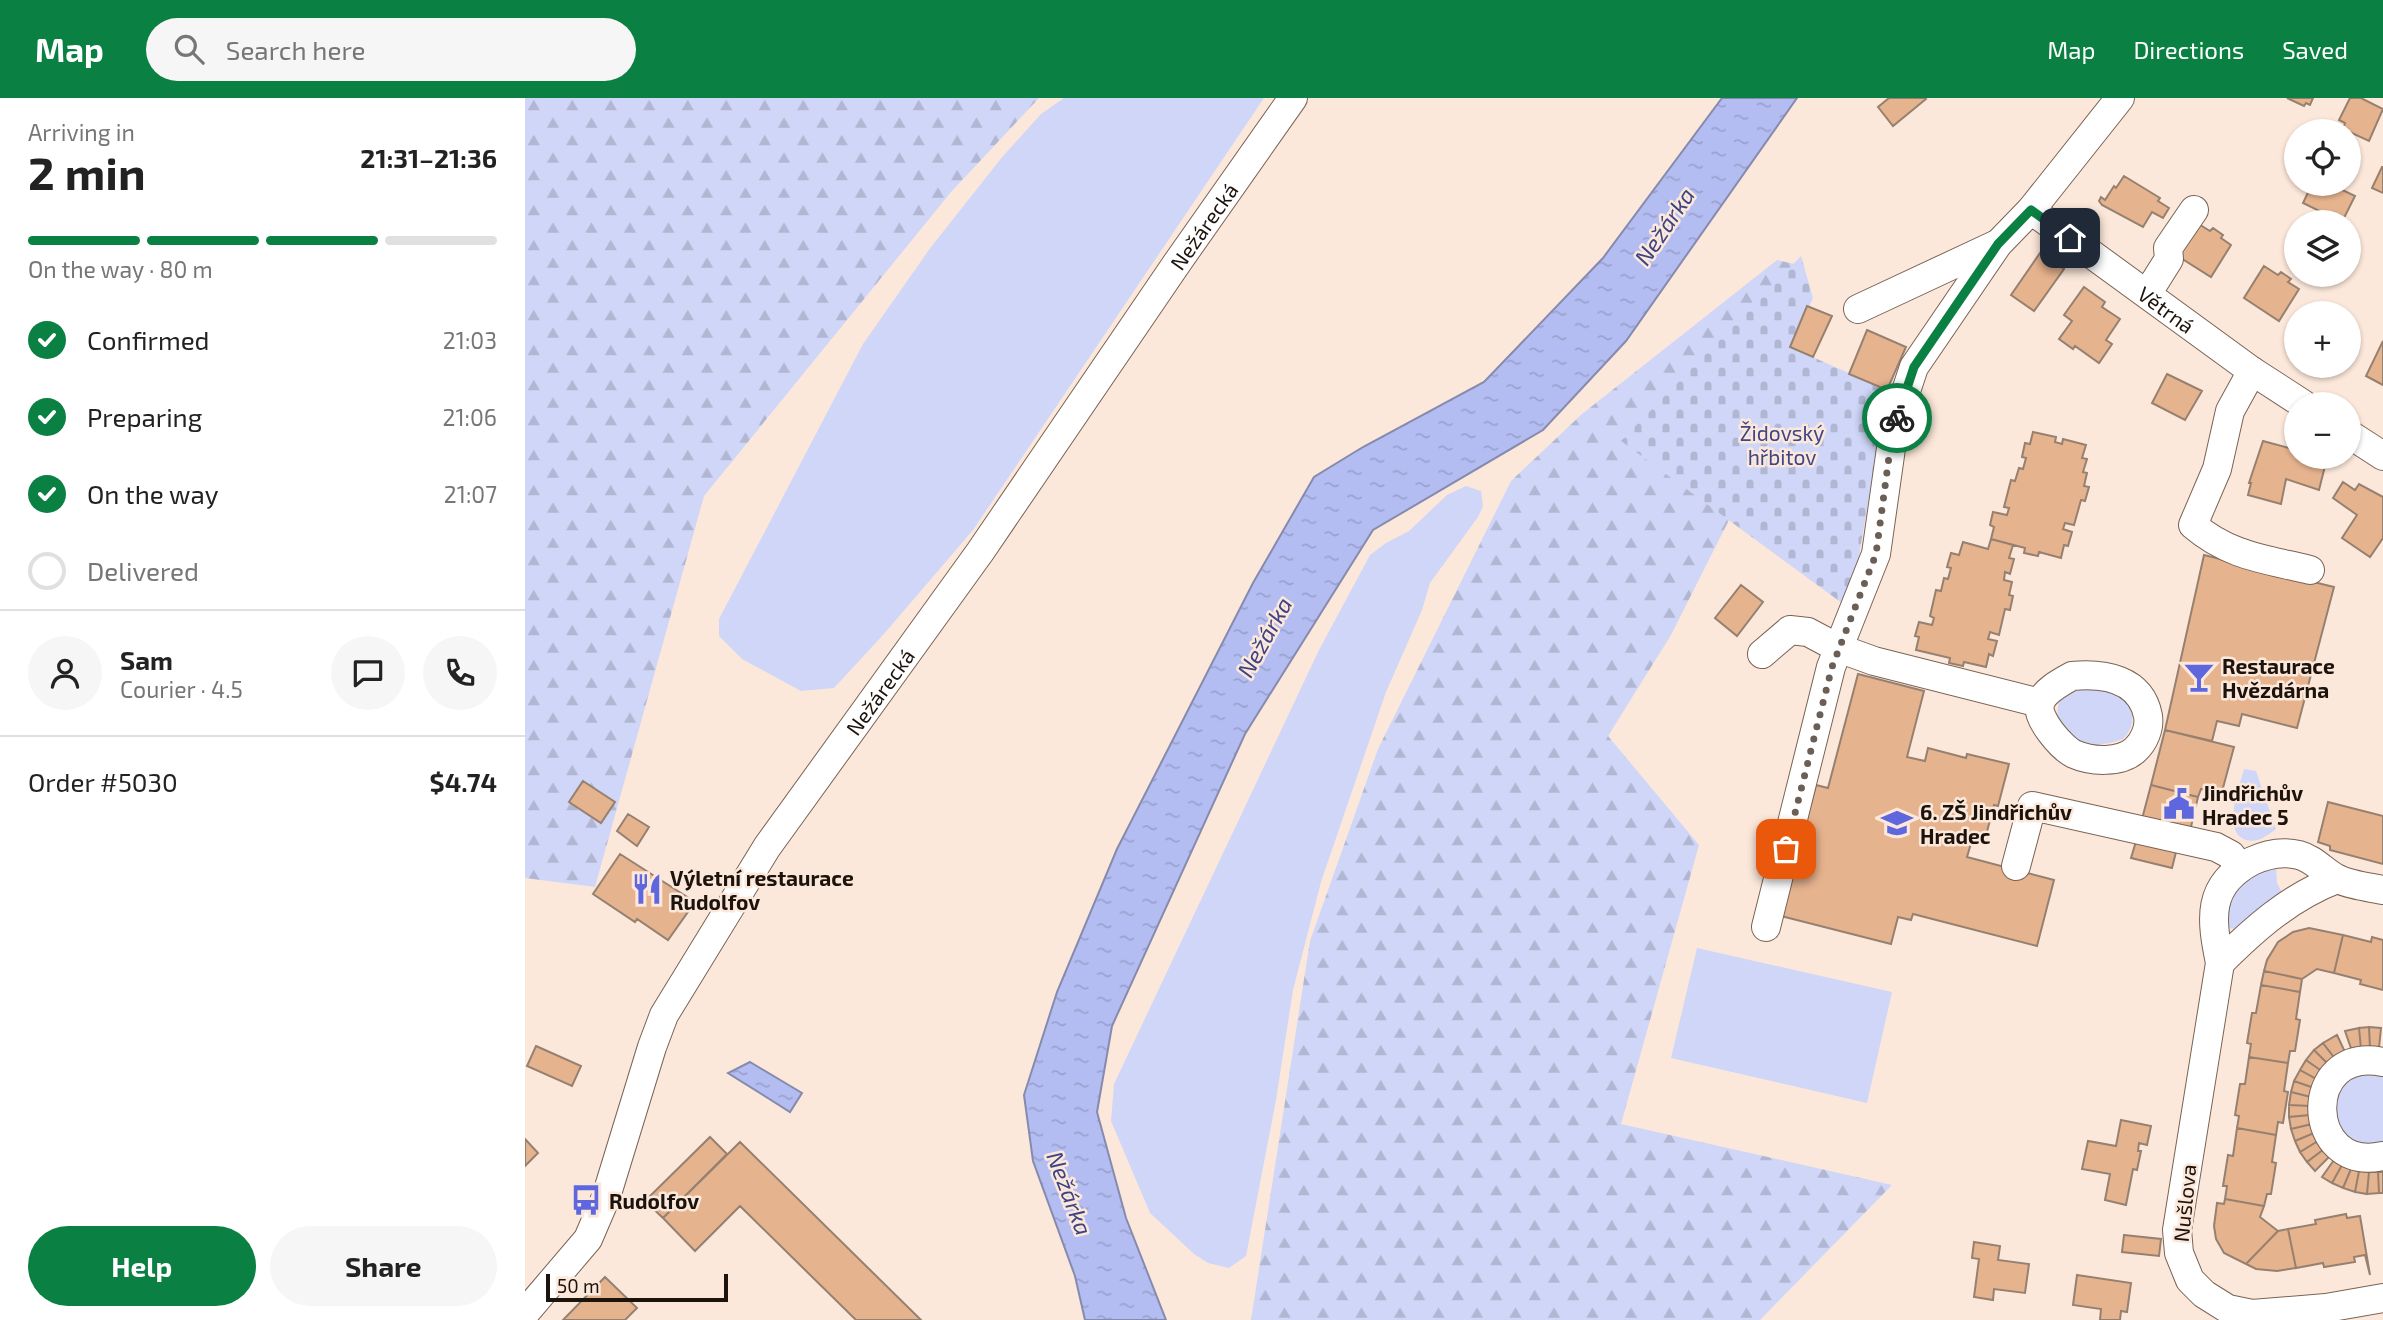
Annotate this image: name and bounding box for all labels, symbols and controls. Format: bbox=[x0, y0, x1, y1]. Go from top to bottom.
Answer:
search box bbox=[146, 18, 636, 81]
text: Map bbox=[35, 29, 104, 69]
icon: search bbox=[170, 30, 208, 68]
text: Search here bbox=[226, 34, 365, 65]
text: Map bbox=[2047, 35, 2095, 64]
text: Directions bbox=[2133, 35, 2244, 64]
text: Saved bbox=[2282, 35, 2348, 64]
text: Arriving in bbox=[28, 118, 135, 146]
map controls bbox=[2284, 119, 2361, 469]
button: locate bbox=[2284, 119, 2361, 196]
text: 21:31–21:36 bbox=[360, 142, 497, 173]
text: 2 min bbox=[28, 144, 146, 199]
street label: Nežárecká bbox=[1164, 178, 1242, 274]
water label: Nežárka bbox=[1628, 182, 1700, 270]
pin bbox=[2040, 208, 2100, 268]
button: layers bbox=[2284, 210, 2361, 287]
icon: home bbox=[2051, 219, 2089, 257]
text: On the way · 80 m bbox=[28, 255, 213, 283]
street label: Větrná bbox=[2134, 280, 2200, 338]
button: + bbox=[2284, 301, 2361, 378]
icon: check bbox=[28, 321, 66, 359]
text: Confirmed bbox=[87, 324, 210, 355]
text: 21:03 bbox=[443, 326, 497, 354]
courier bbox=[1862, 383, 1932, 453]
button: − bbox=[2284, 392, 2361, 469]
icon: check bbox=[28, 398, 66, 436]
icon: bike bbox=[1878, 399, 1916, 437]
text: Preparing bbox=[87, 401, 202, 432]
text: 21:06 bbox=[442, 403, 497, 431]
park label: Židovský hřbitov bbox=[1740, 420, 1824, 469]
icon: check bbox=[28, 475, 66, 513]
text: On the way bbox=[87, 478, 218, 509]
text: 21:07 bbox=[444, 480, 497, 508]
text: Delivered bbox=[87, 555, 199, 586]
water label: Nežárka bbox=[1231, 592, 1297, 682]
button: person bbox=[28, 636, 102, 710]
button: chat bbox=[331, 636, 405, 710]
button: phone bbox=[423, 636, 497, 710]
street label: Nežárecká bbox=[840, 643, 919, 739]
text: Sam bbox=[120, 644, 173, 675]
place label: Restaurace Hvězdárna bbox=[2222, 653, 2335, 702]
bar icon: Restaurace Hvězdárna bbox=[2182, 660, 2216, 694]
text: Courier · 4.5 bbox=[120, 675, 243, 703]
text: Order #5030 bbox=[28, 766, 178, 797]
text: $4.74 bbox=[430, 766, 497, 797]
place label: Jindřichův Hradec 5 bbox=[2202, 780, 2303, 829]
public building icon: Jindřichův Hradec 5 bbox=[2162, 787, 2196, 821]
place label: 6. ZŠ Jindřichův Hradec bbox=[1920, 799, 2072, 848]
school or university icon: 6. ZŠ Jindřichův Hradec bbox=[1880, 806, 1914, 840]
pin bbox=[1756, 819, 1816, 879]
icon: bag bbox=[1767, 830, 1805, 868]
place label: Výletní restaurace Rudolfov bbox=[670, 865, 854, 914]
restaurant icon: Výletní restaurace Rudolfov bbox=[630, 872, 664, 906]
water label: Nežárka bbox=[1041, 1147, 1099, 1239]
street label: Nušlova bbox=[2167, 1163, 2201, 1243]
bus stop icon: Rudolfov bbox=[569, 1183, 603, 1217]
place label: Rudolfov bbox=[609, 1188, 699, 1213]
button: Help bbox=[28, 1226, 256, 1306]
button: Share bbox=[270, 1226, 497, 1306]
scale bar bbox=[546, 1271, 728, 1303]
text: 50 m bbox=[557, 1274, 600, 1297]

